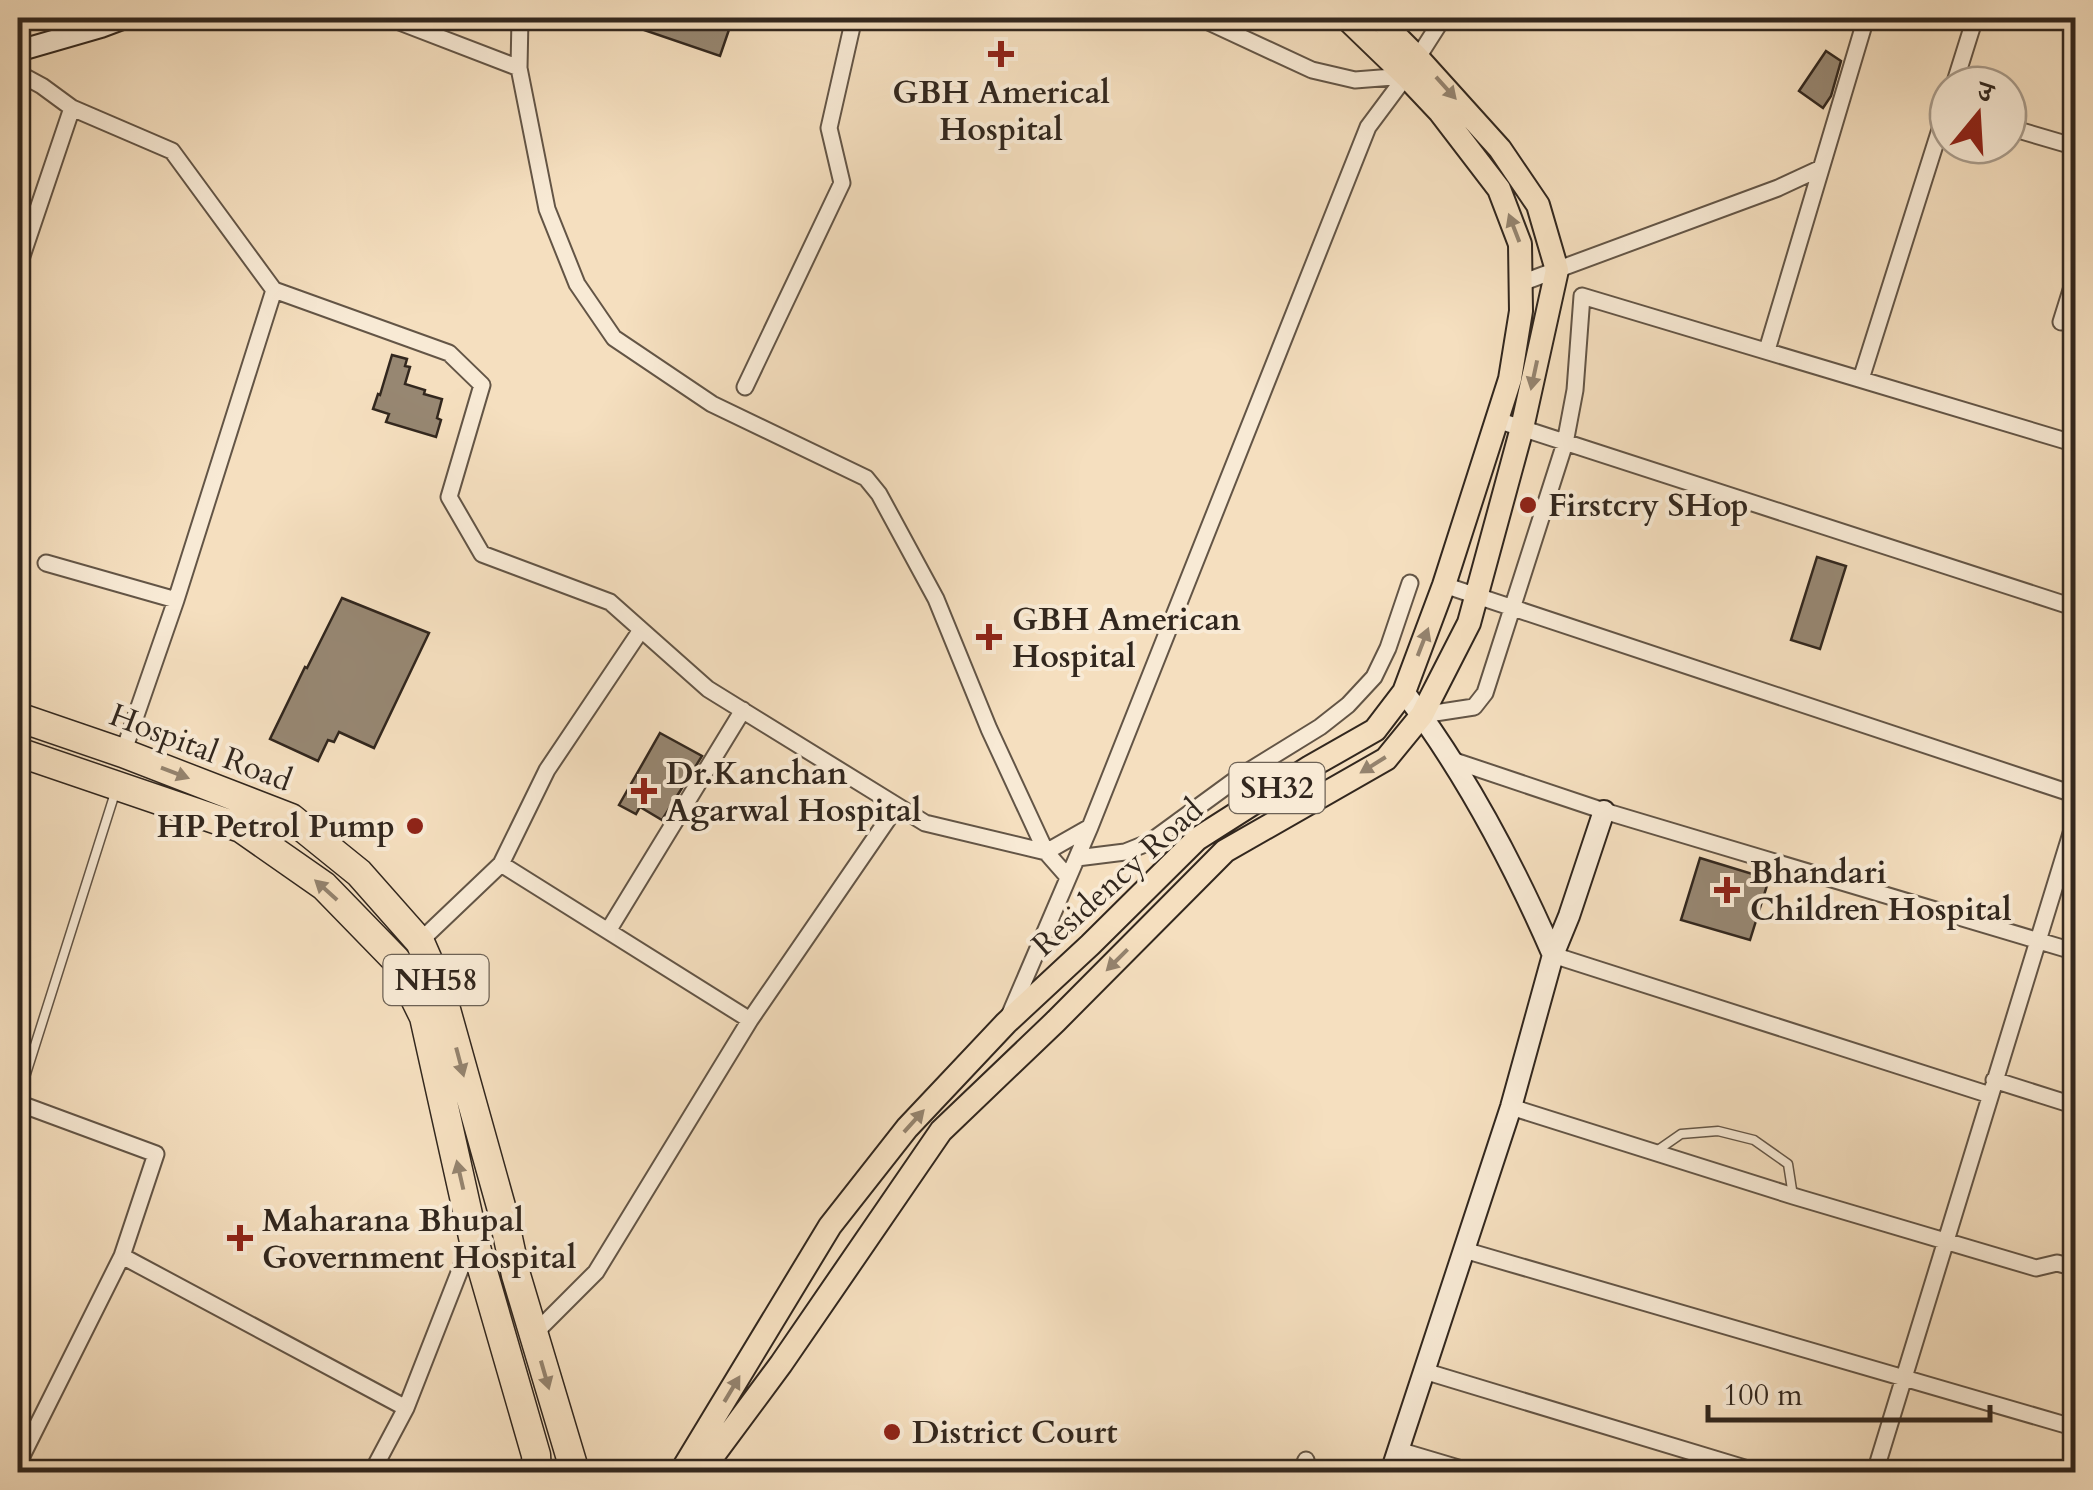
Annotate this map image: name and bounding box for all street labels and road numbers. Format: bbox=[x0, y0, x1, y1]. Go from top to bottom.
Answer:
street label: Hospital Road bbox=[103, 693, 298, 803]
road number: SH32 bbox=[1230, 763, 1324, 813]
street label: Residency Road bbox=[1022, 789, 1213, 967]
road number: NH58 bbox=[384, 955, 488, 1005]

